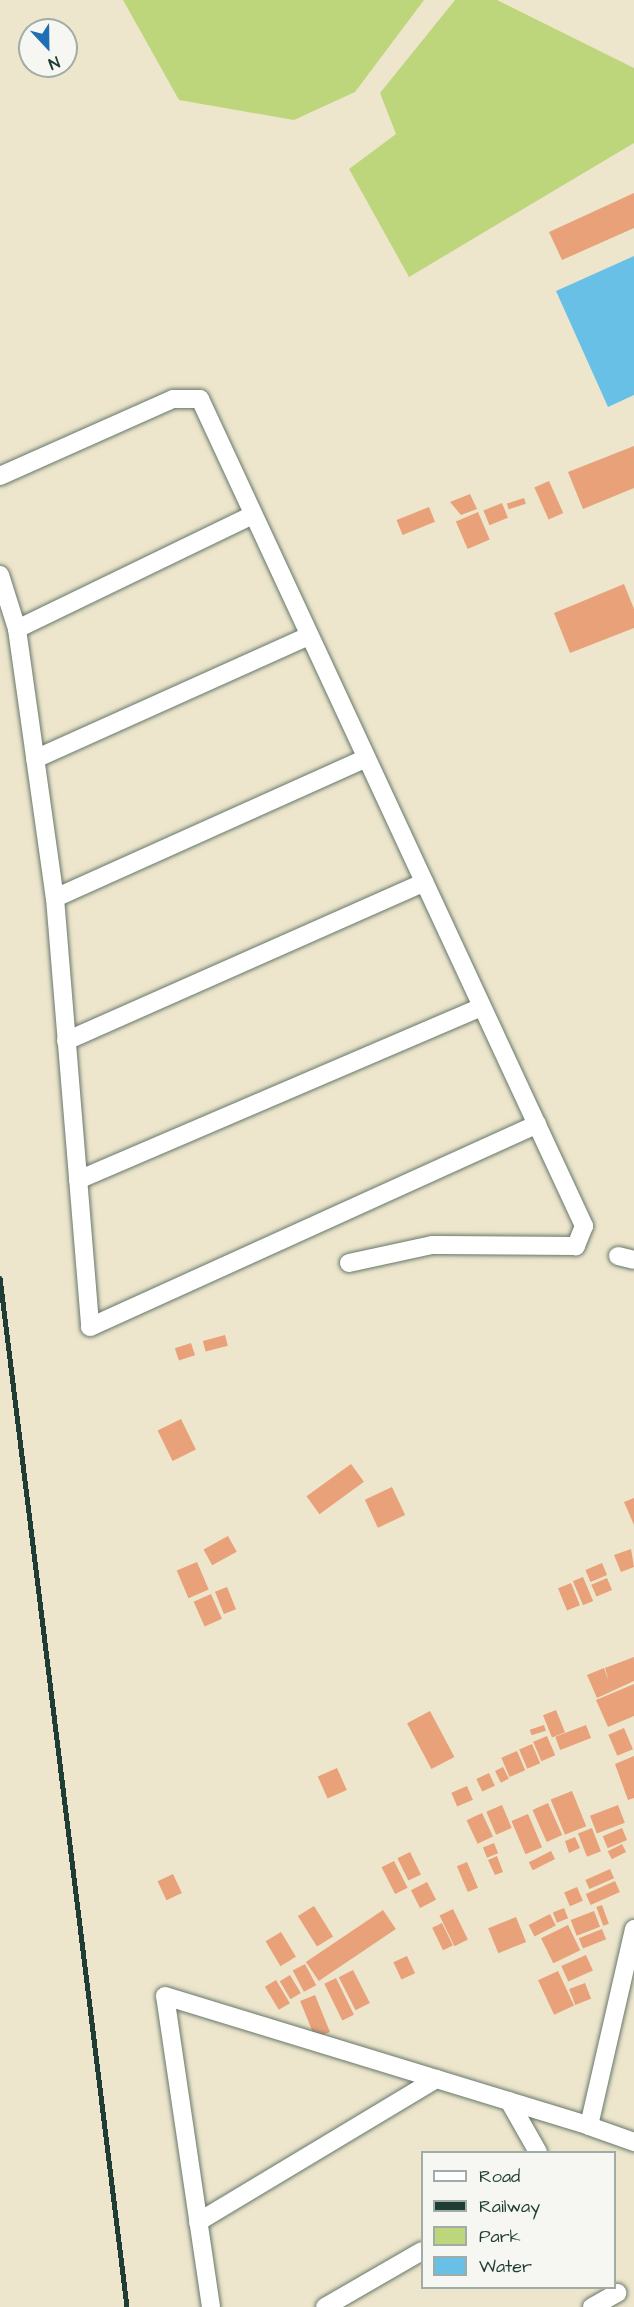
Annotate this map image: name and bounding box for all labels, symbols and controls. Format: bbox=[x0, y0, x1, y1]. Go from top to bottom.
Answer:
north arrow bbox=[18, 18, 78, 78]
text: N bbox=[45, 51, 63, 75]
legend bbox=[421, 2151, 616, 2289]
text: Road bbox=[479, 2164, 520, 2189]
text: Railway bbox=[479, 2194, 540, 2219]
text: Park bbox=[479, 2224, 521, 2249]
text: Water bbox=[479, 2254, 532, 2279]

